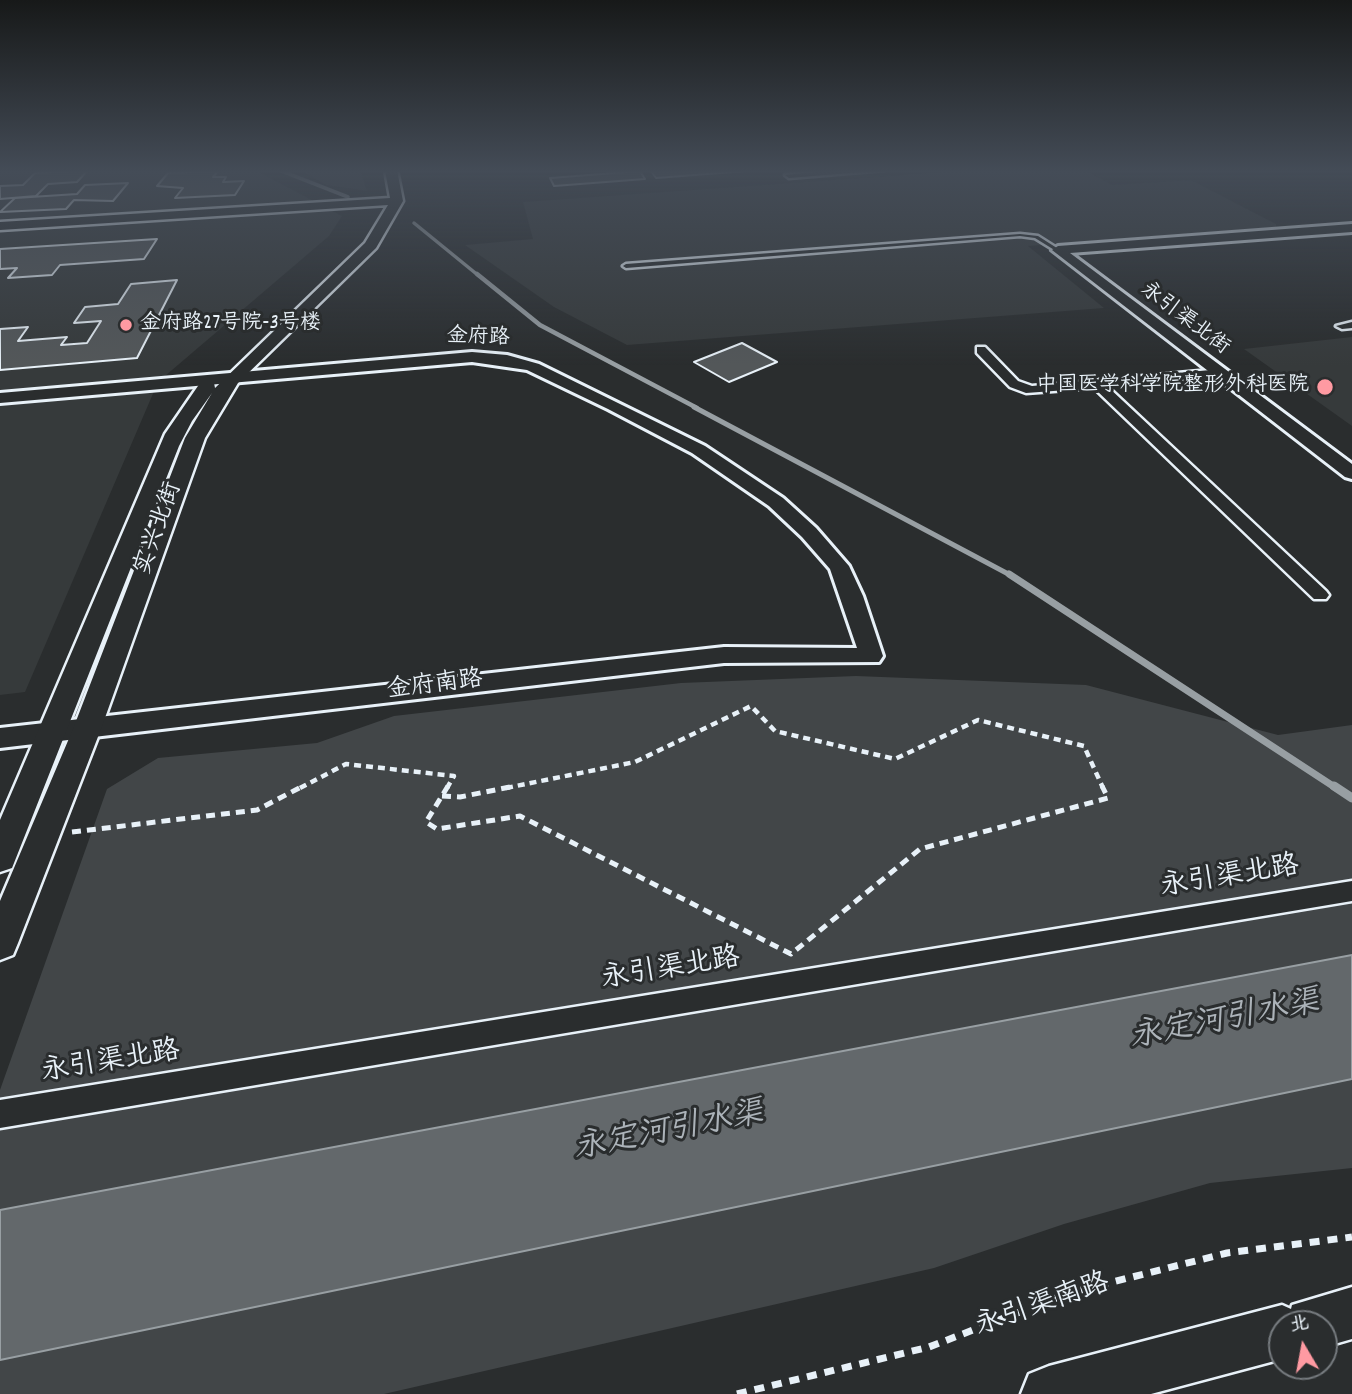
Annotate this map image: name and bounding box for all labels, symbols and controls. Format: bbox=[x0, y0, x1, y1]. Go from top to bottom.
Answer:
street label: 永引渠北街 bbox=[1134, 278, 1234, 362]
place label: 金府路27号院-3号楼 bbox=[140, 312, 321, 338]
marker: 金府路27号院-3号楼 bbox=[118, 317, 134, 333]
street label: 金府路 bbox=[446, 325, 510, 353]
place label: 中国医学科学院整形外科医院 bbox=[1036, 374, 1309, 400]
marker: 中国医学科学院整形外科医院 bbox=[1315, 377, 1335, 397]
street label: 实兴北街 bbox=[130, 479, 190, 579]
street label: 金府南路 bbox=[386, 667, 484, 707]
street label: 永引渠北路 bbox=[1158, 851, 1302, 907]
street label: 永引渠北路 bbox=[599, 943, 743, 999]
water label: 永定河引水渠 bbox=[1127, 986, 1323, 1060]
street label: 永引渠北路 bbox=[39, 1036, 183, 1092]
water label: 永定河引水渠 bbox=[571, 1097, 767, 1171]
street label: 永引渠南路 bbox=[971, 1268, 1115, 1346]
north arrow bbox=[1268, 1310, 1338, 1380]
text: 北 bbox=[1288, 1311, 1311, 1341]

